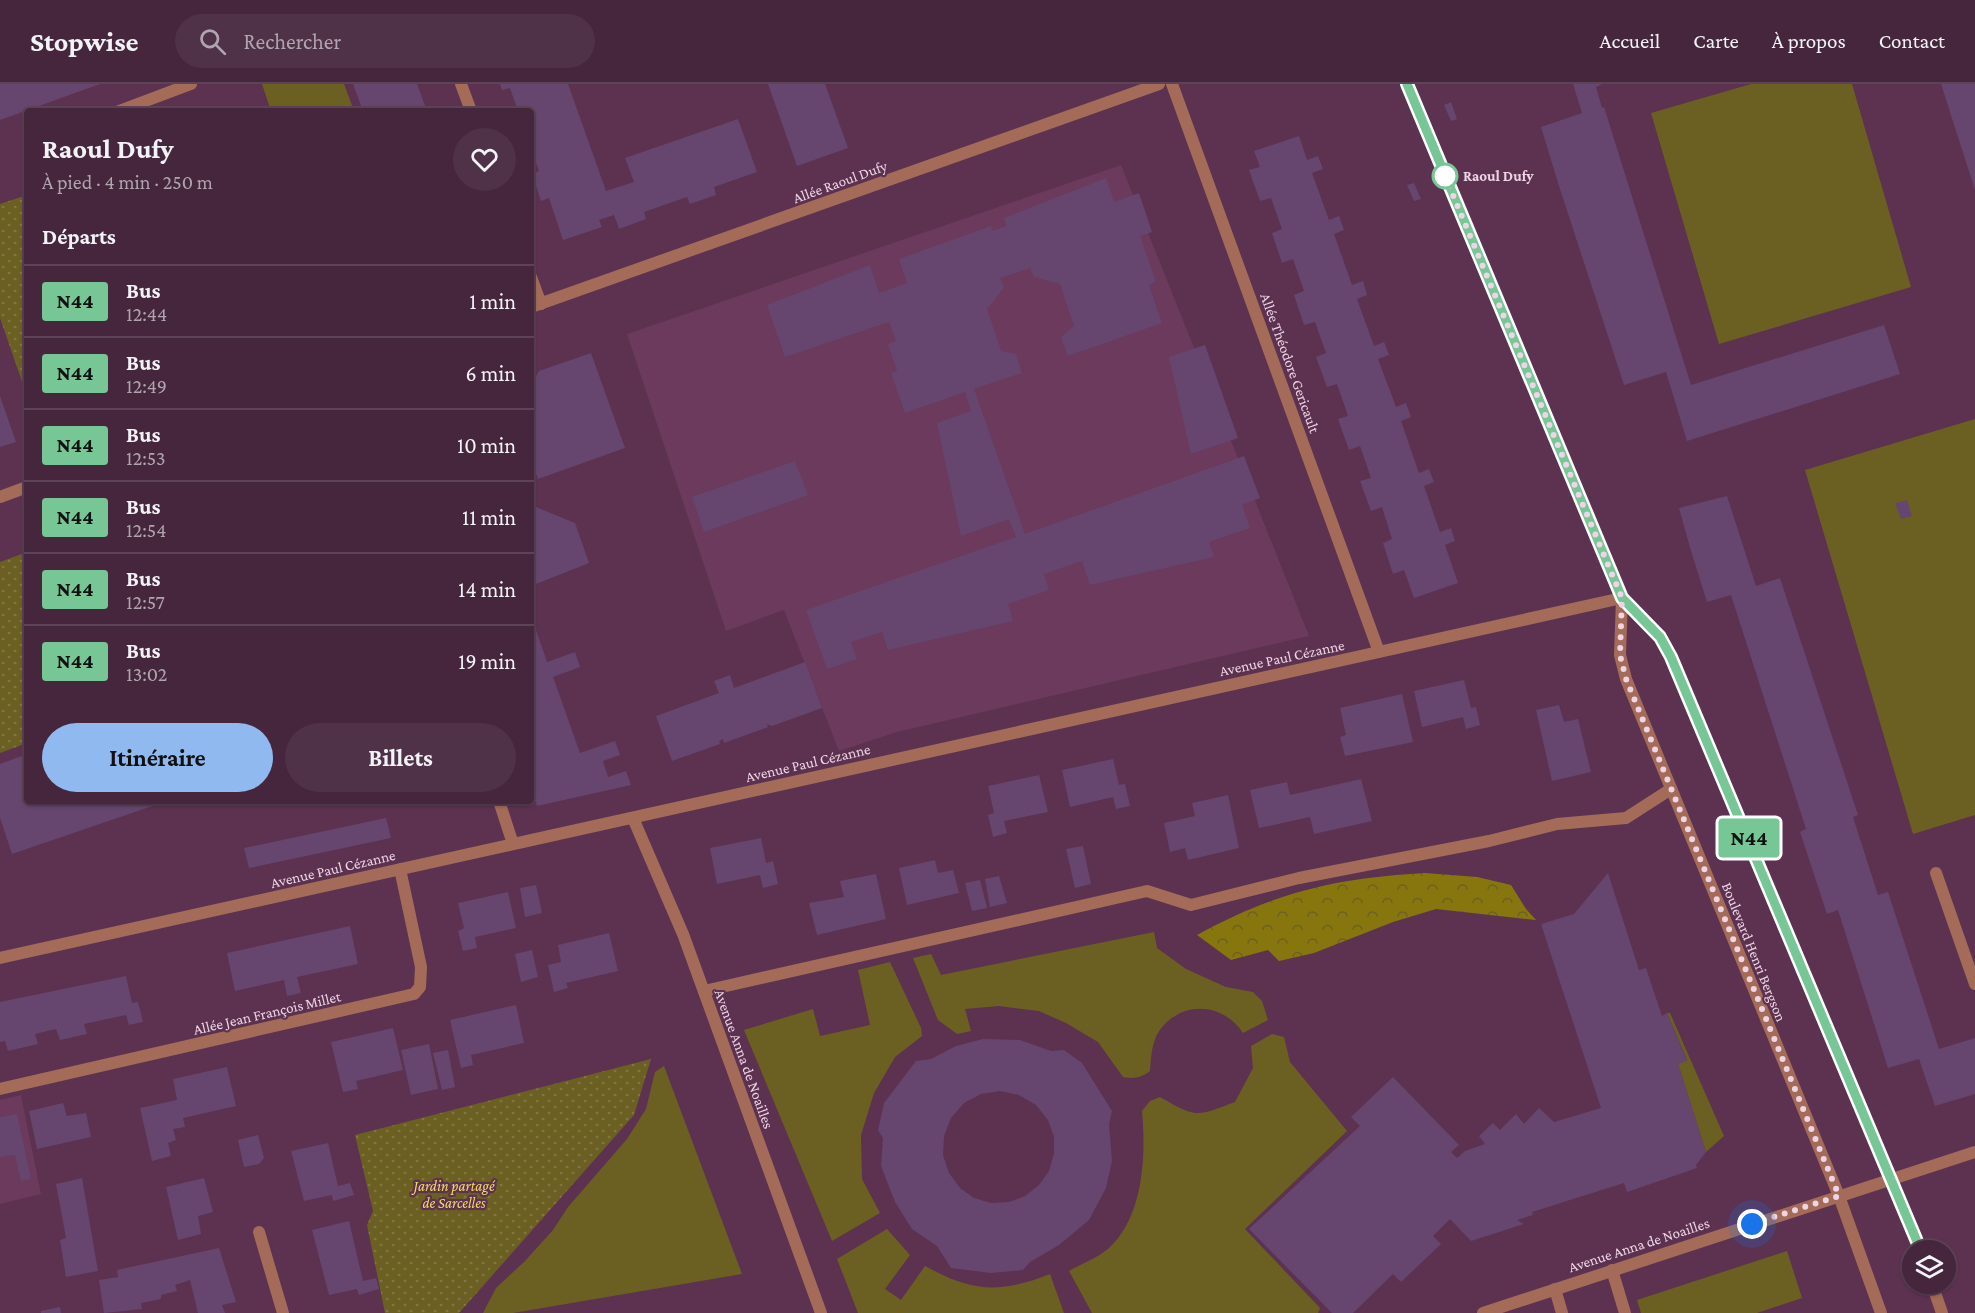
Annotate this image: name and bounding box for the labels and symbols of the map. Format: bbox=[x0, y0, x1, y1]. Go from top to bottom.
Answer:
street label: Allée Raoul Dufy bbox=[791, 158, 890, 207]
marker: Raoul Dufy bbox=[1432, 163, 1458, 189]
place label: Raoul Dufy bbox=[1463, 168, 1534, 184]
street label: Allée Théodore Gericault bbox=[1257, 291, 1323, 436]
street label: Avenue Paul Cézanne bbox=[1218, 637, 1346, 679]
street label: Avenue Paul Cézanne bbox=[744, 741, 872, 785]
line badge: N44 bbox=[1714, 818, 1784, 858]
street label: Avenue Paul Cézanne bbox=[269, 847, 397, 891]
street label: Boulevard Henri Bergson bbox=[1718, 880, 1789, 1024]
street label: Avenue Anna de Noailles bbox=[711, 987, 777, 1131]
street label: Allée Jean François Millet bbox=[192, 988, 343, 1039]
park label: Jardin partagé de Sarcelles bbox=[410, 1178, 496, 1211]
your location bbox=[1737, 1209, 1767, 1239]
street label: Avenue Anna de Noailles bbox=[1567, 1215, 1712, 1275]

